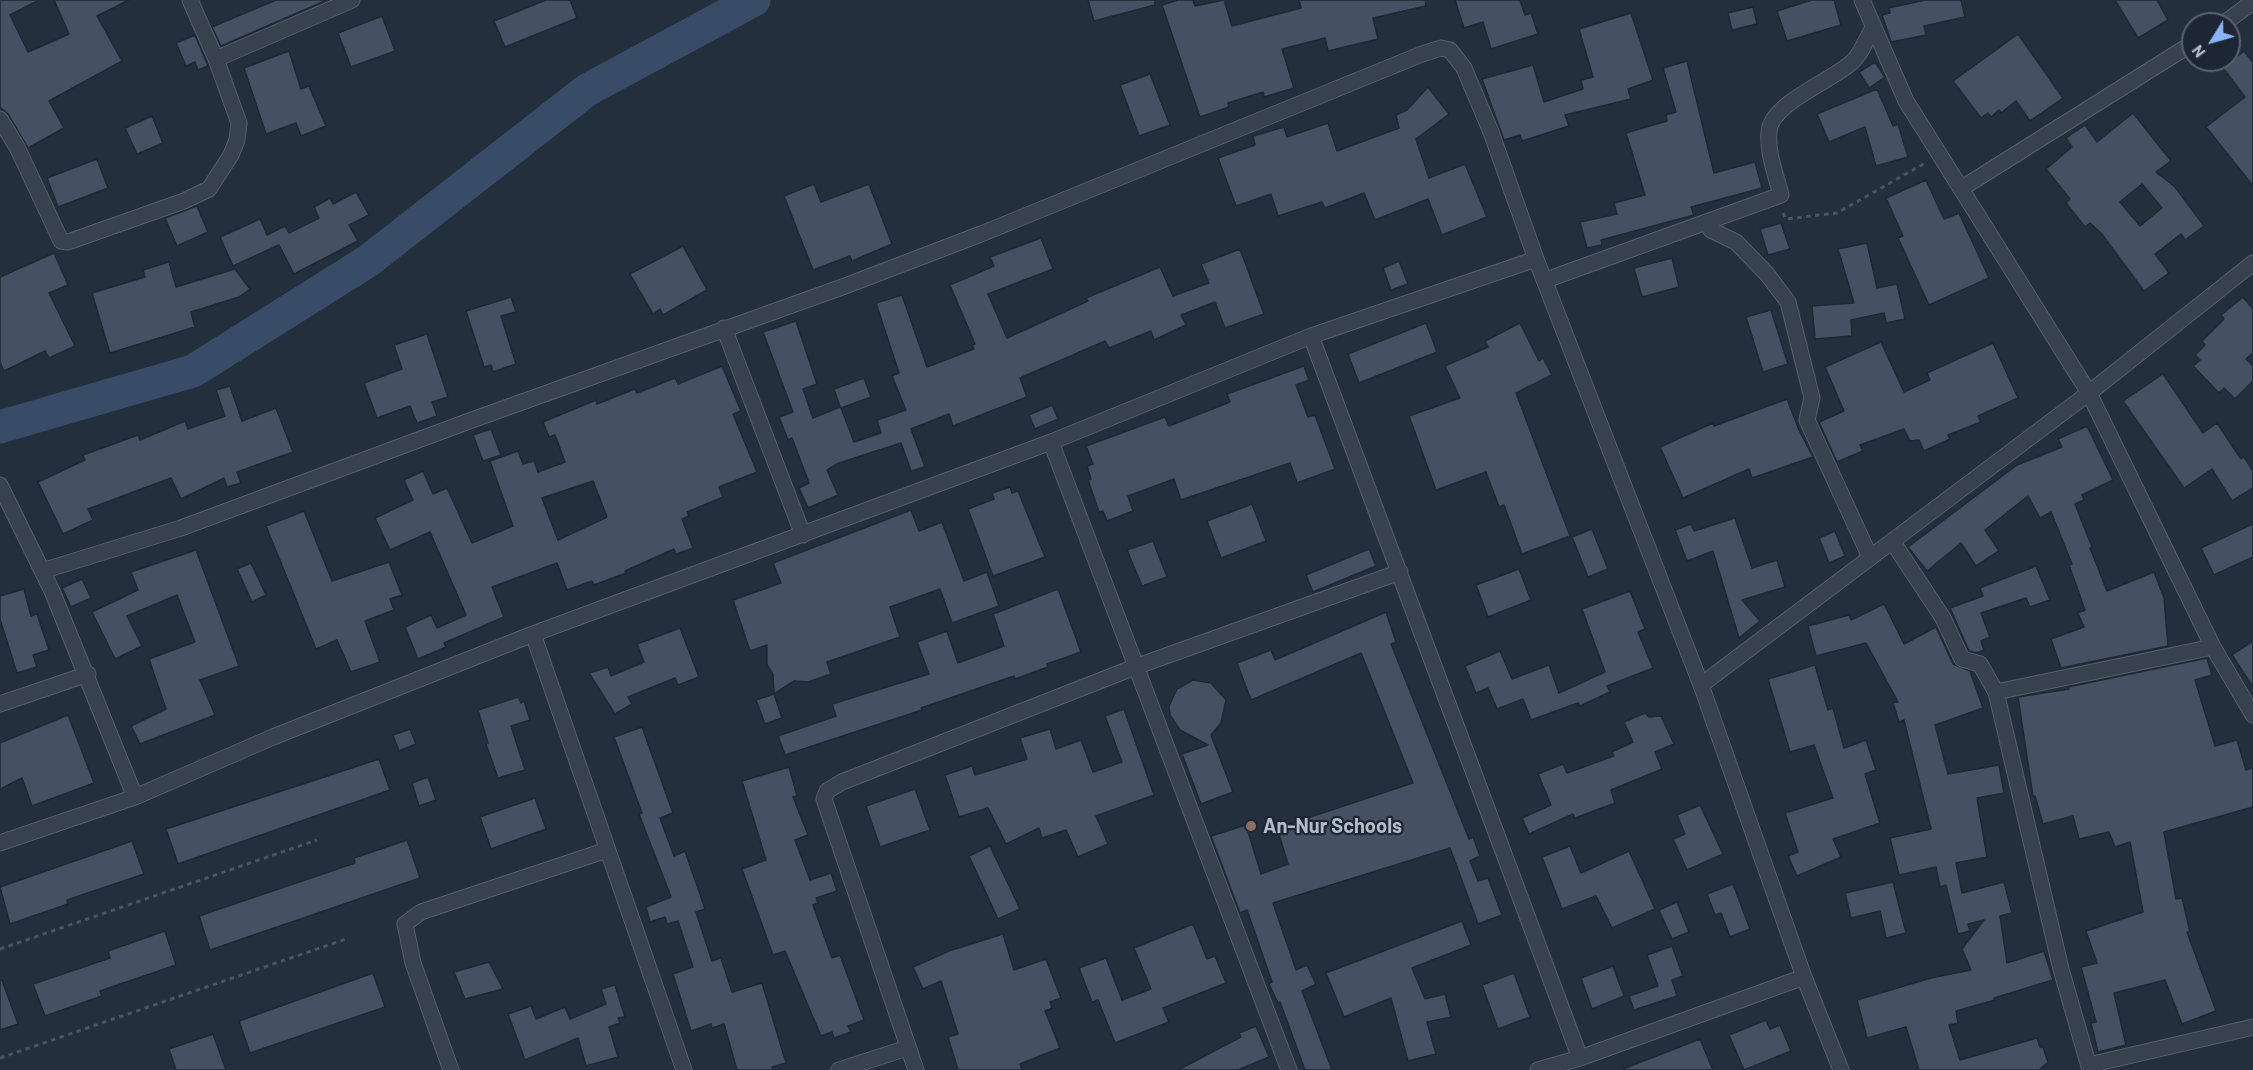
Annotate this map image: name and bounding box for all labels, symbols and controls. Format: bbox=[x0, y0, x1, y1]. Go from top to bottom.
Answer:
north arrow bbox=[2181, 12, 2241, 72]
text: N bbox=[2187, 42, 2209, 62]
place label: An-Nur Schools bbox=[1263, 814, 1402, 838]
marker: An-Nur Schools bbox=[1244, 819, 1258, 833]

